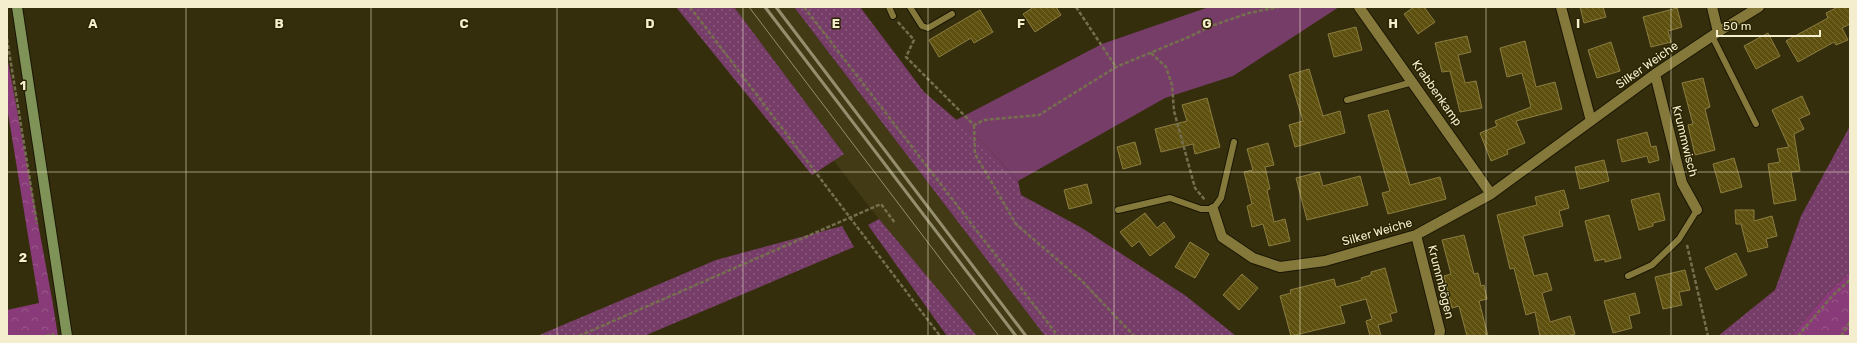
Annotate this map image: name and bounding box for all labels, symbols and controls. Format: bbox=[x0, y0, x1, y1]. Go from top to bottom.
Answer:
scale bar bbox=[1717, 12, 1820, 38]
text: A bbox=[88, 16, 98, 31]
text: B bbox=[274, 16, 284, 31]
text: C bbox=[459, 16, 469, 31]
text: D bbox=[645, 16, 655, 31]
text: E bbox=[832, 16, 840, 31]
text: F bbox=[1017, 16, 1025, 31]
text: G bbox=[1202, 16, 1212, 31]
text: H bbox=[1388, 16, 1398, 31]
text: I bbox=[1576, 16, 1580, 31]
text: 50 m bbox=[1723, 19, 1751, 33]
street label: Silker Weiche bbox=[1613, 38, 1681, 92]
street label: Krabbenkamp bbox=[1409, 57, 1465, 129]
text: 1 bbox=[20, 78, 26, 93]
street label: Krummwisch bbox=[1669, 104, 1701, 178]
street label: Silker Weiche bbox=[1340, 215, 1414, 249]
street label: Krummbögen bbox=[1425, 244, 1457, 320]
text: 2 bbox=[19, 250, 27, 265]

